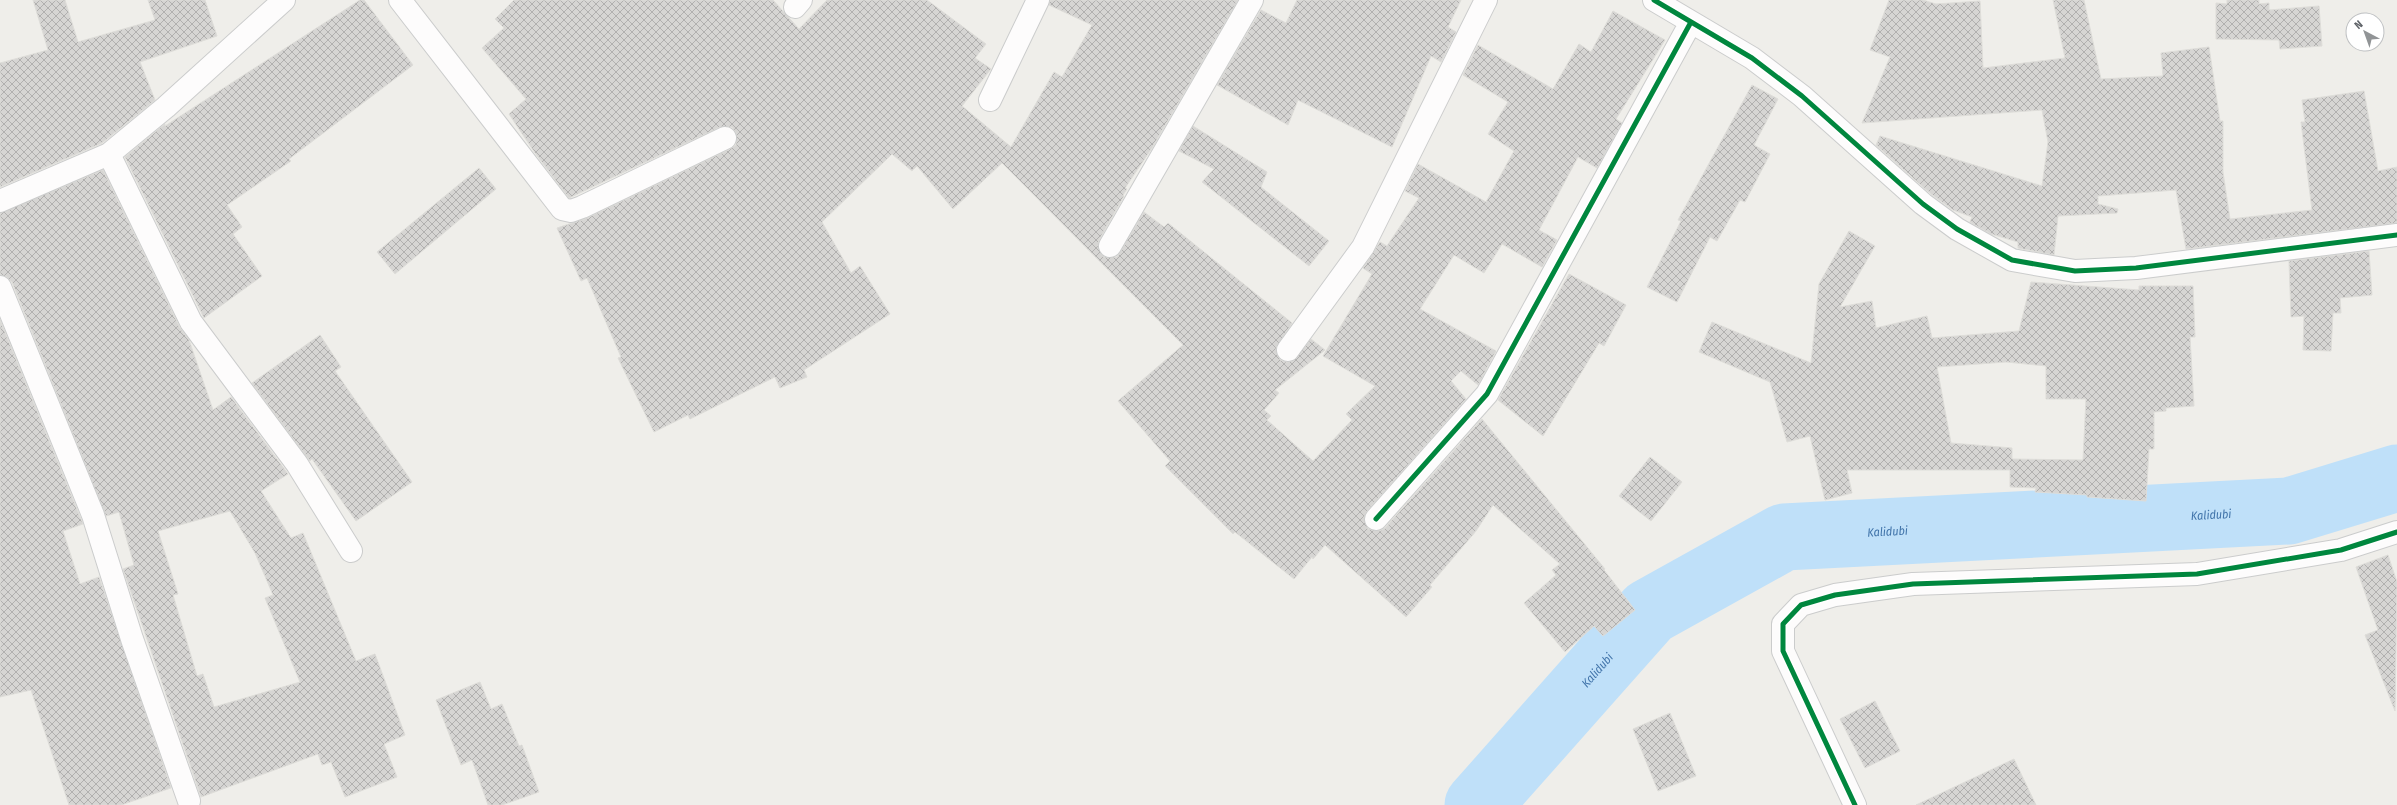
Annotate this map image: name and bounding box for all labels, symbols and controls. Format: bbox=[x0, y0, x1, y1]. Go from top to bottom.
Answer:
north arrow bbox=[2345, 12, 2385, 52]
text: N bbox=[2352, 18, 2366, 32]
water label: Kalidubi bbox=[2191, 507, 2232, 523]
water label: Kalidubi bbox=[1867, 524, 1908, 540]
water label: Kalidubi bbox=[1579, 650, 1616, 690]

